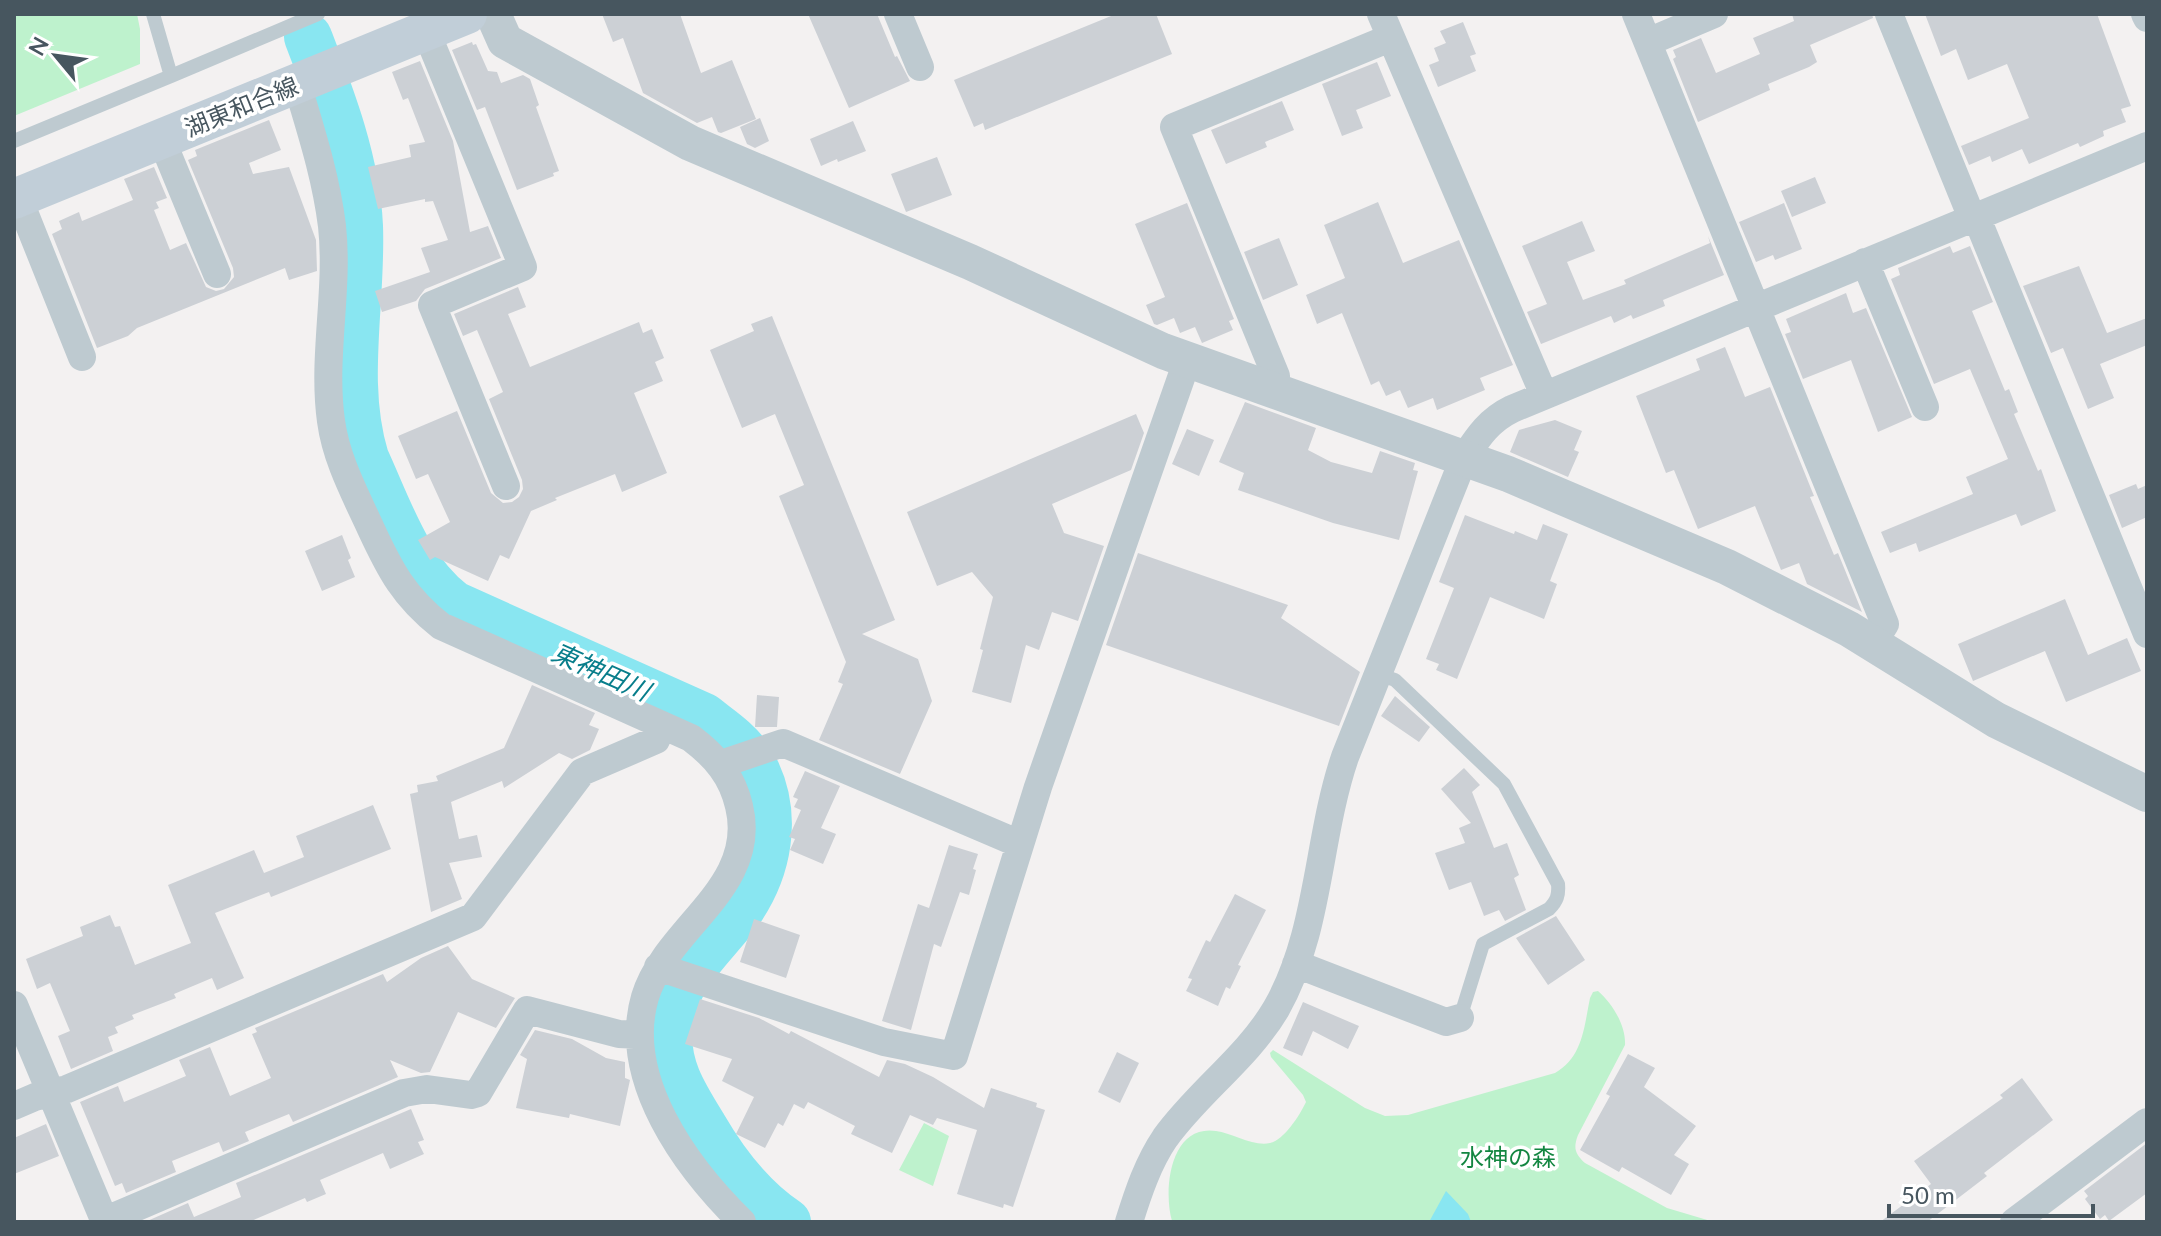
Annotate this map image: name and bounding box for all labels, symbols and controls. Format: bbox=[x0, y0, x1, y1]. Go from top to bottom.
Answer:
north arrow bbox=[16, 16, 96, 96]
text: N bbox=[22, 32, 54, 60]
street label: 湖東和合線 bbox=[180, 70, 302, 142]
water label: 東神田川 bbox=[547, 635, 658, 708]
park label: 水神の森 bbox=[1460, 1142, 1556, 1171]
scale bar bbox=[1889, 1168, 2093, 1218]
text: 50 m bbox=[1901, 1180, 1955, 1209]

